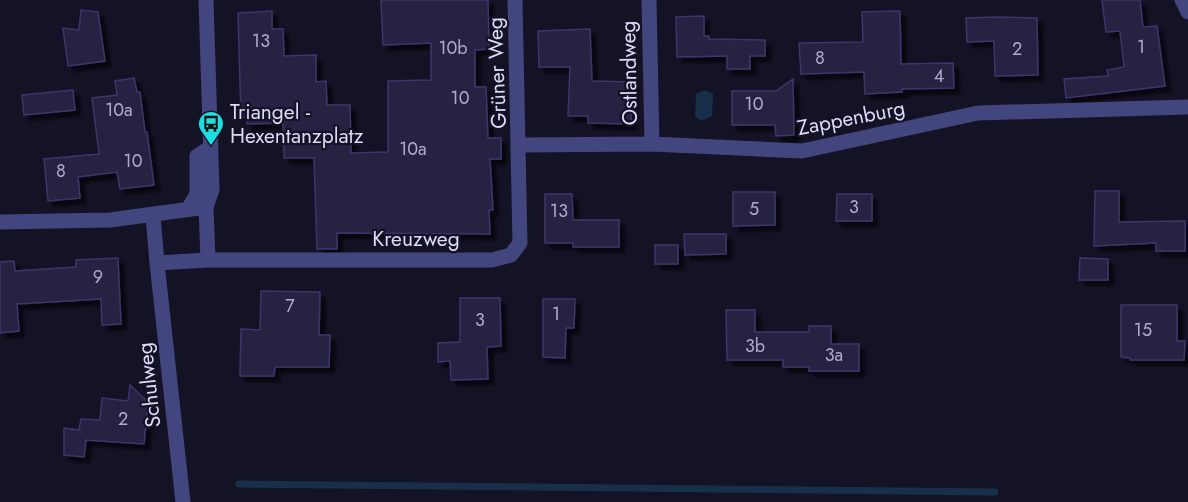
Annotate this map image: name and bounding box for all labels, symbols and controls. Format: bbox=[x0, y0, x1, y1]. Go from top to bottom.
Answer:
street label: Grüner Weg bbox=[480, 17, 514, 129]
street label: Ostlandweg bbox=[613, 20, 645, 126]
house number: 13 bbox=[252, 28, 270, 54]
house number: 1 bbox=[1137, 34, 1145, 60]
house number: 10b bbox=[438, 35, 468, 61]
house number: 2 bbox=[1012, 36, 1022, 62]
house number: 8 bbox=[815, 45, 825, 71]
house number: 4 bbox=[934, 63, 944, 89]
house number: 10 bbox=[451, 85, 470, 111]
house number: 10 bbox=[745, 91, 764, 117]
street label: Zappenburg bbox=[795, 93, 907, 143]
house number: 10a bbox=[105, 97, 133, 123]
place label: Triangel - Hexentanzplatz bbox=[230, 97, 364, 151]
bus stop icon: Triangel - Hexentanzplatz bbox=[196, 109, 226, 147]
house number: 10a bbox=[399, 136, 427, 162]
house number: 10 bbox=[124, 148, 143, 174]
house number: 8 bbox=[56, 158, 66, 184]
house number: 3 bbox=[849, 194, 859, 220]
house number: 5 bbox=[749, 196, 759, 222]
house number: 13 bbox=[550, 198, 568, 224]
street label: Kreuzweg bbox=[372, 224, 460, 254]
house number: 9 bbox=[93, 264, 103, 290]
house number: 7 bbox=[285, 293, 295, 319]
house number: 1 bbox=[552, 301, 560, 327]
house number: 3 bbox=[475, 307, 485, 333]
house number: 15 bbox=[1134, 317, 1152, 343]
house number: 3b bbox=[745, 333, 765, 359]
street label: Schulweg bbox=[130, 341, 168, 429]
house number: 3a bbox=[825, 342, 843, 368]
house number: 2 bbox=[118, 406, 128, 432]

